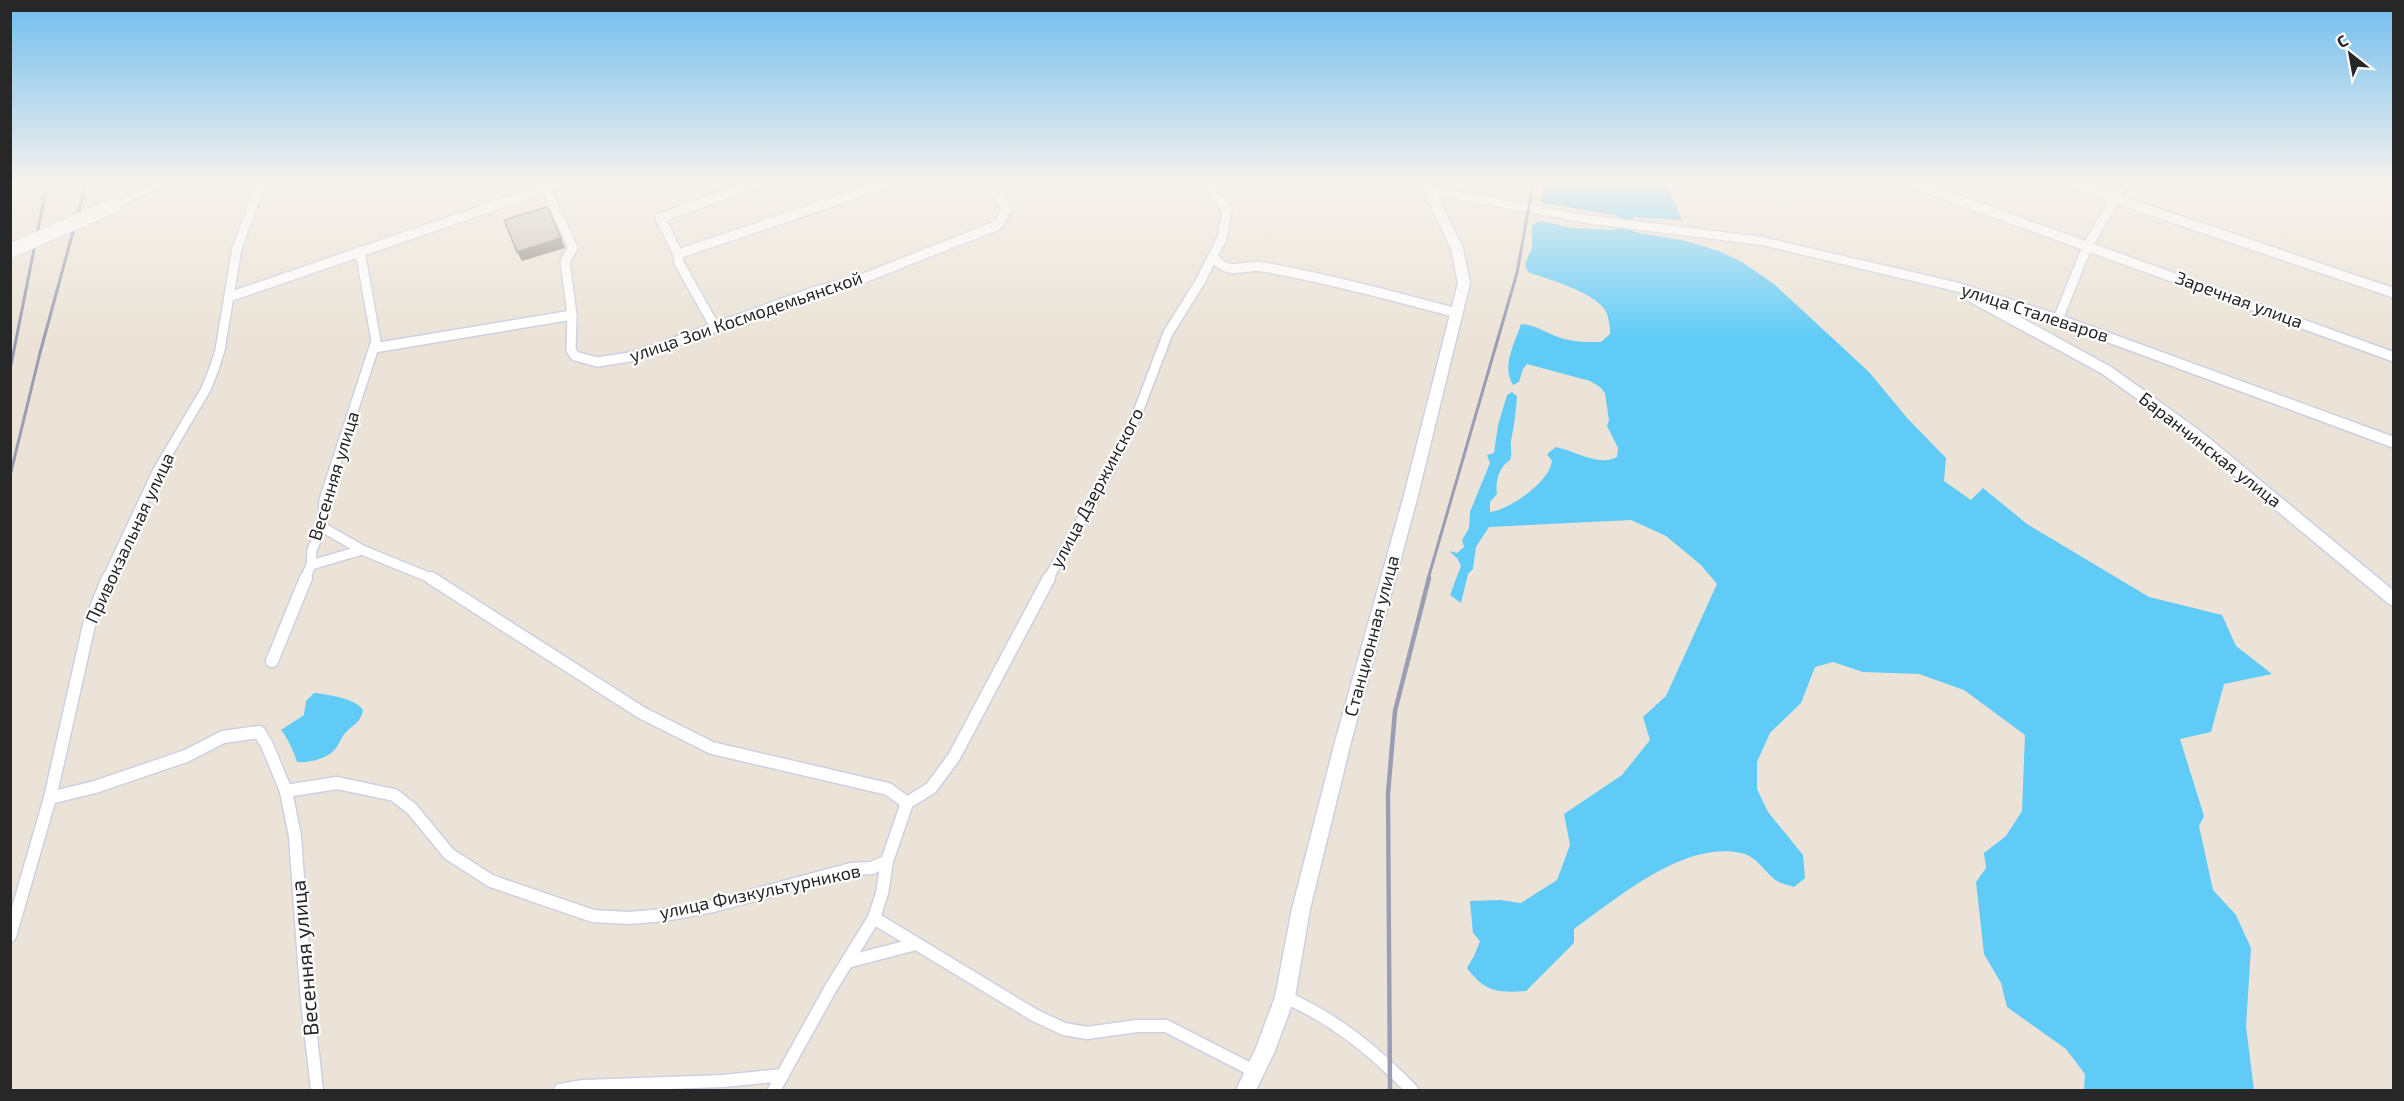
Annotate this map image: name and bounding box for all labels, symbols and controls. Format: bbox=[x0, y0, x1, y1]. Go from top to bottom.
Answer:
north arrow bbox=[2320, 24, 2380, 84]
text: С bbox=[2333, 30, 2351, 51]
street label: улица Зои Космодемьянской bbox=[626, 266, 865, 366]
street label: Заречная улица bbox=[2173, 266, 2306, 332]
street label: улица Сталеваров bbox=[1959, 278, 2112, 346]
street label: Баранчинская улица bbox=[2135, 387, 2286, 512]
street label: улица Дзержинского bbox=[1045, 404, 1148, 571]
street label: Весенняя улица bbox=[303, 408, 363, 543]
street label: Привокзальная улица bbox=[80, 449, 178, 626]
street label: Станционная улица bbox=[1339, 553, 1403, 719]
street label: улица Физкультурников bbox=[657, 859, 862, 923]
street label: Весенняя улица bbox=[284, 879, 324, 1037]

